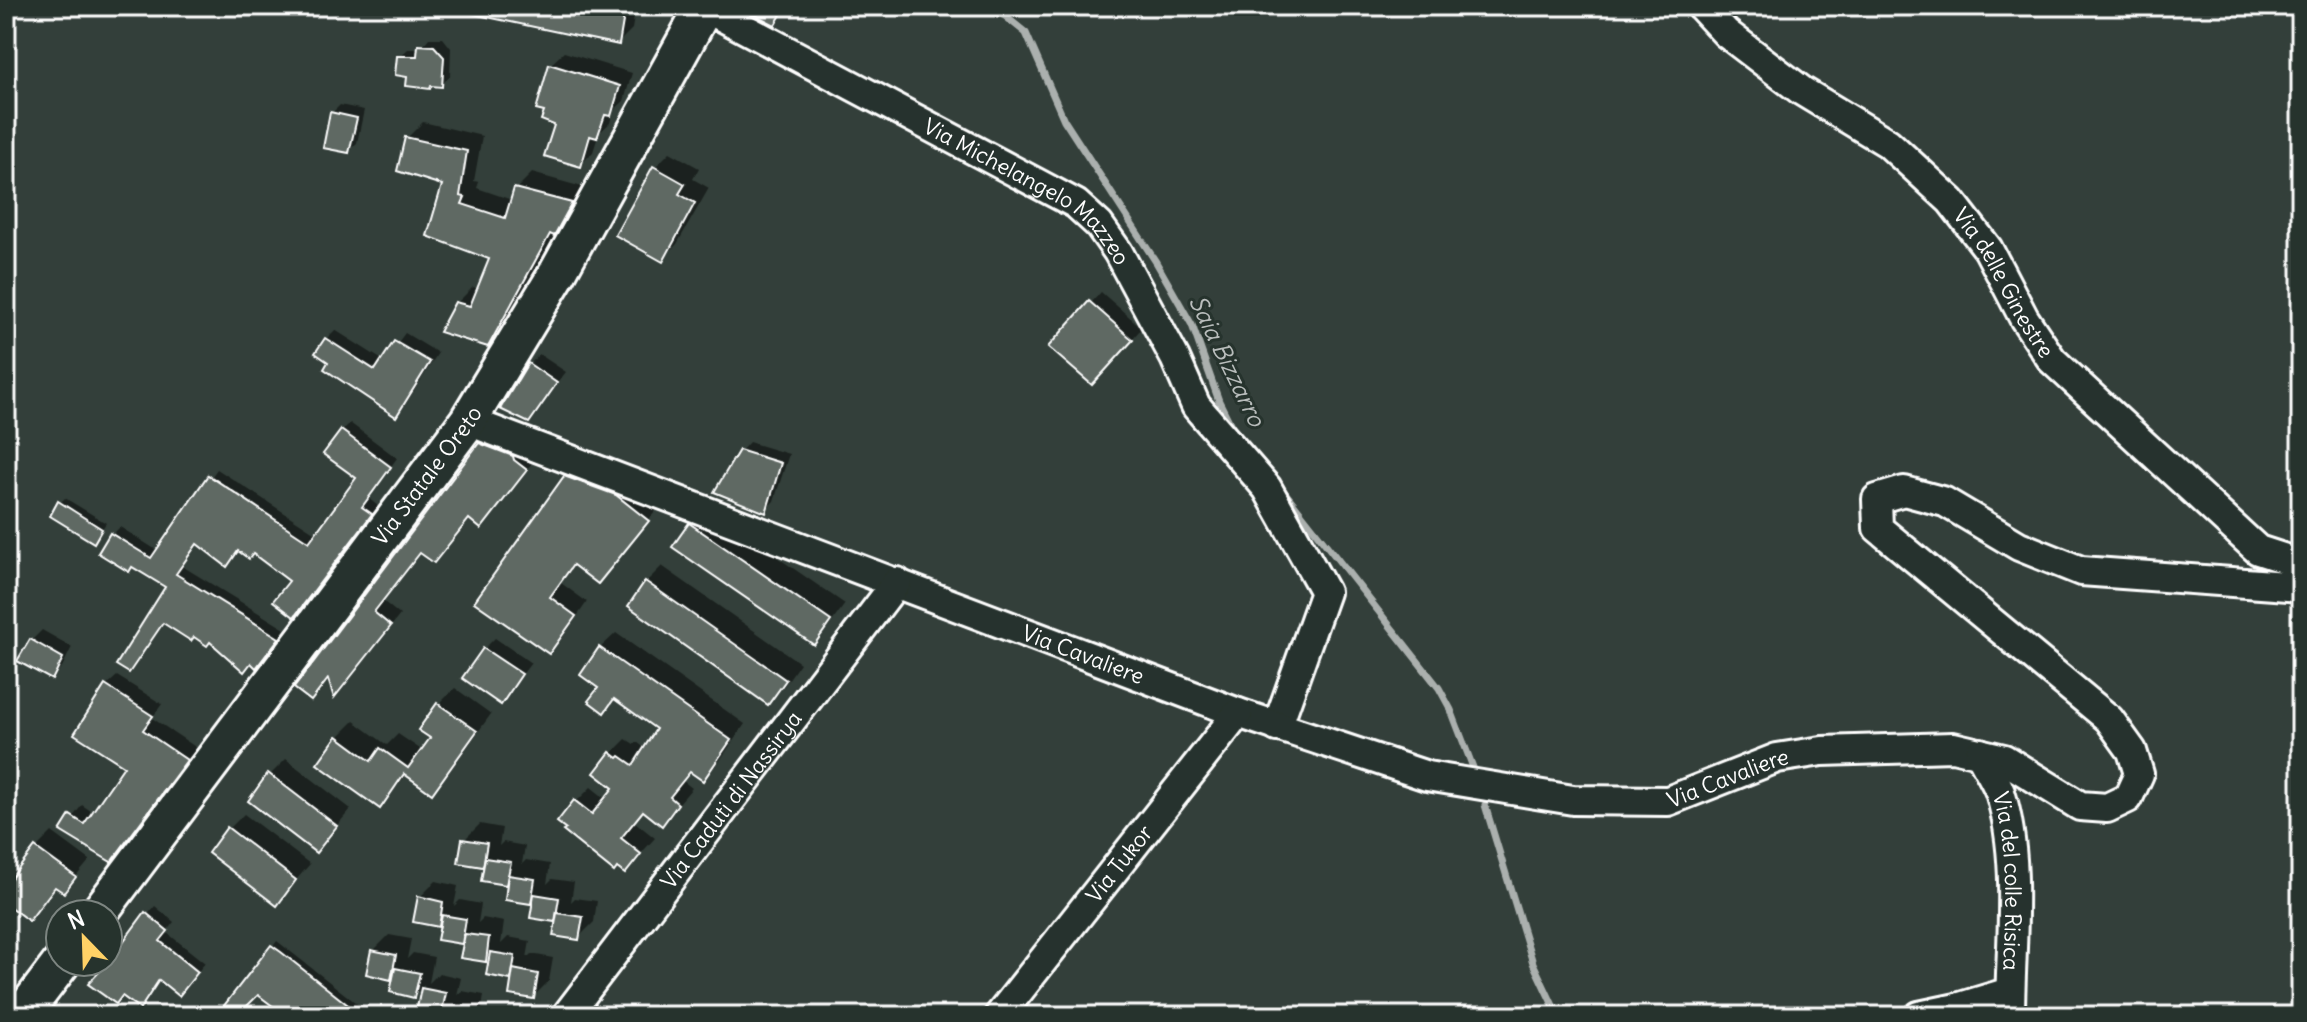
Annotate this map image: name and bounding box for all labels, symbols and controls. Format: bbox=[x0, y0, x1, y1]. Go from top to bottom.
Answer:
street label: Via Michelangelo Mazzeo bbox=[919, 112, 1136, 270]
street label: Via delle Ginestre bbox=[1947, 202, 2060, 363]
water label: Saia Bizzarro bbox=[1183, 290, 1273, 432]
street label: Via Statale Oreto bbox=[366, 401, 488, 551]
street label: Via Cavaliere bbox=[1018, 618, 1148, 690]
street label: Via Caduti di Nassirya bbox=[654, 705, 808, 894]
street label: Via Cavaliere bbox=[1663, 742, 1790, 814]
street label: Via del colle Risica bbox=[1987, 789, 2027, 971]
street label: Via Tukor bbox=[1080, 819, 1159, 908]
north arrow bbox=[44, 898, 124, 978]
text: N bbox=[64, 904, 89, 935]

